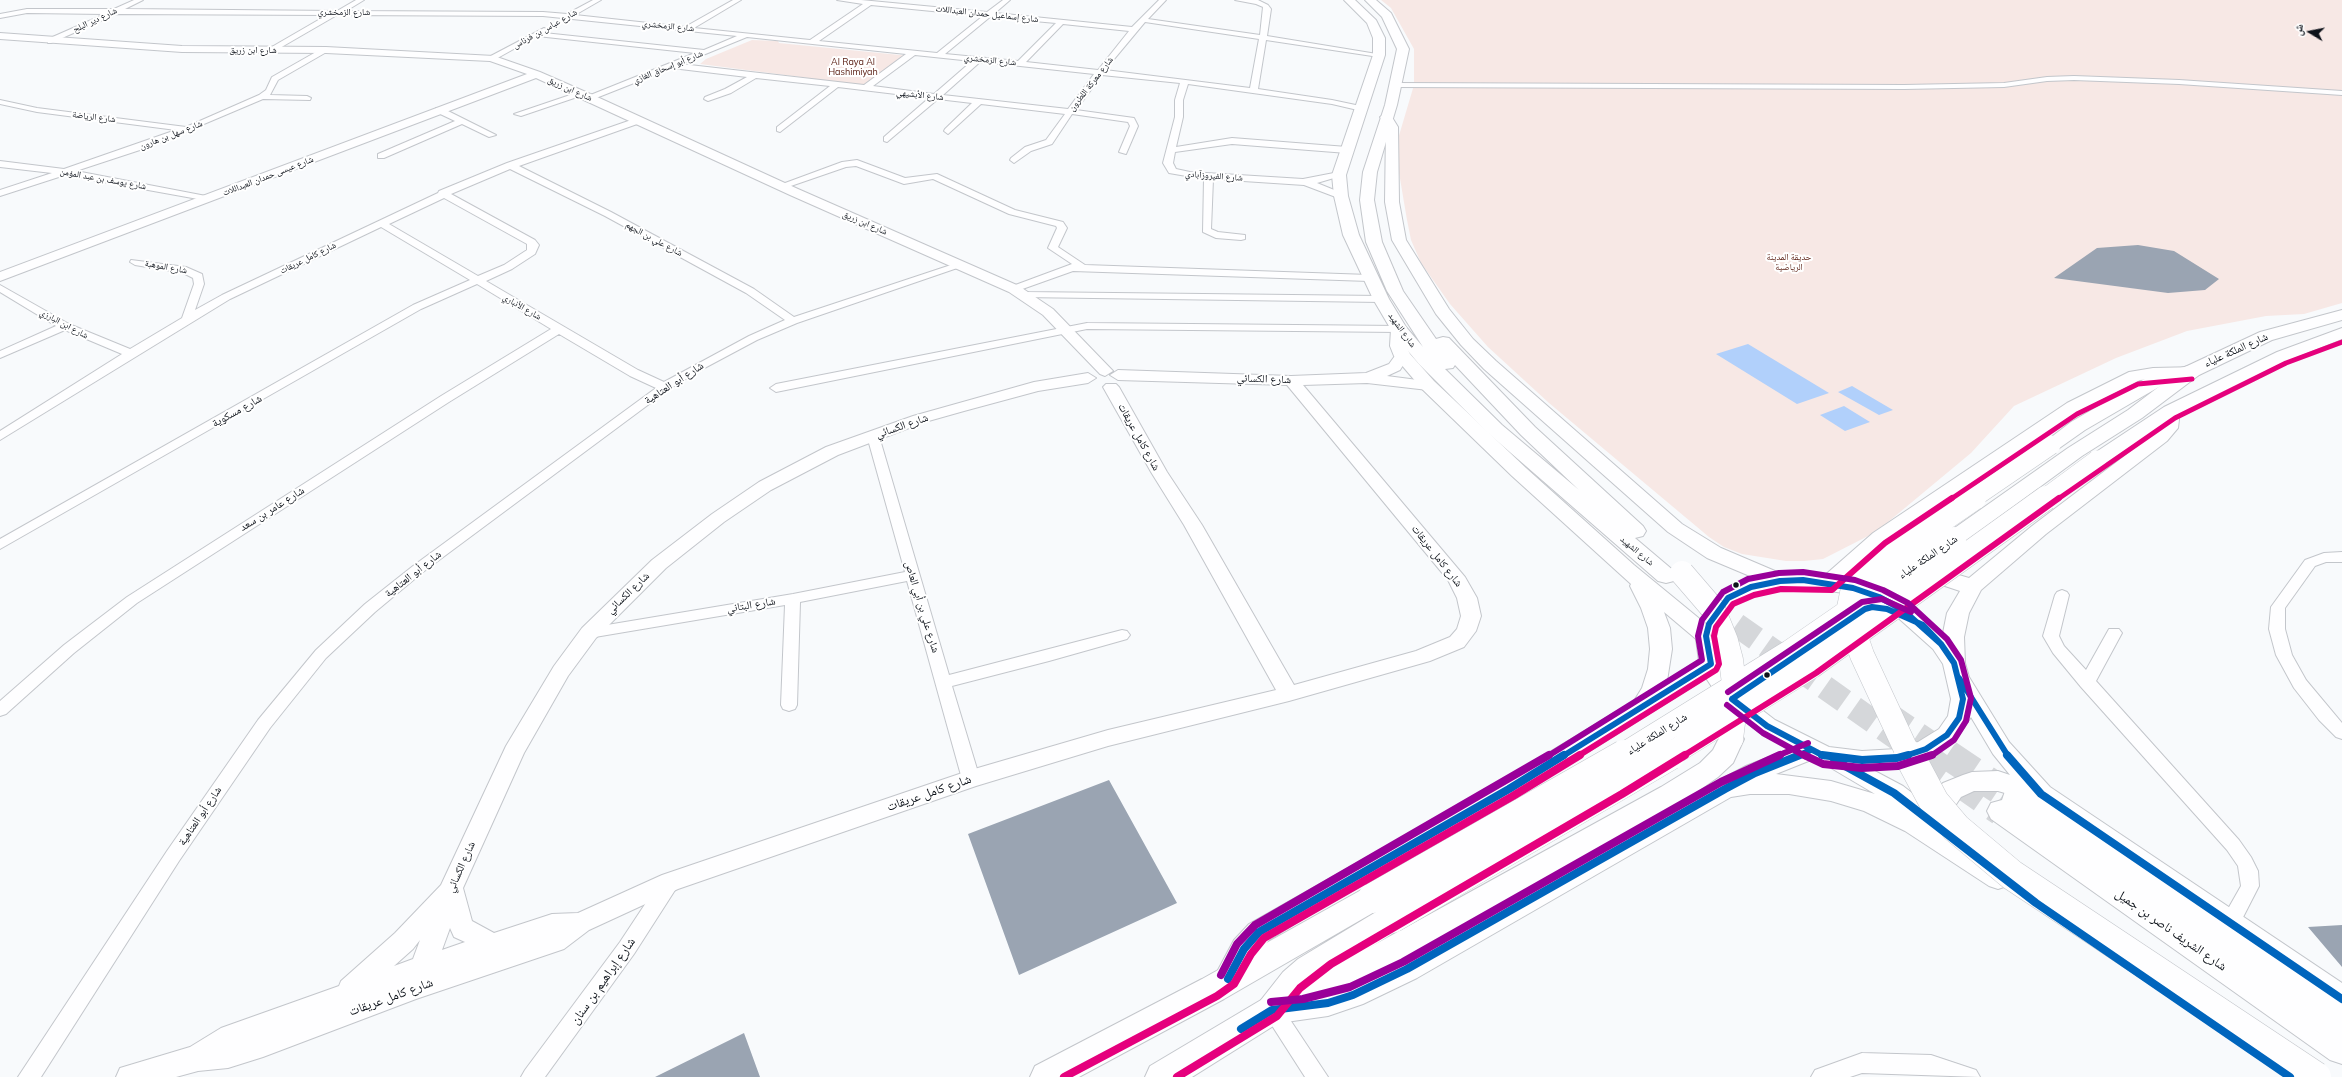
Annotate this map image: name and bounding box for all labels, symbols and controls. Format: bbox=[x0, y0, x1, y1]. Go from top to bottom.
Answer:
street label: شارع إسماعيل حمدان العبداللات bbox=[935, 3, 1039, 25]
street label: شارع دير البلح bbox=[71, 5, 119, 35]
street label: شارع الزمخشري bbox=[318, 7, 370, 17]
street label: شارع عباس بن فرناس bbox=[511, 7, 579, 51]
north arrow bbox=[2290, 12, 2330, 52]
street label: شارع الزمخشري bbox=[641, 18, 695, 34]
text: ش bbox=[2290, 23, 2306, 37]
street label: شارع ابن زريق bbox=[229, 45, 277, 55]
street label: شارع أبو إسحاق الغازي bbox=[632, 48, 704, 86]
street label: شارع الزمخشري bbox=[963, 52, 1017, 68]
street label: شارع معركة اللطرون bbox=[1066, 55, 1116, 113]
park label: Al Raya Al Hashimiyah bbox=[828, 57, 878, 78]
street label: شارع ابن زريق bbox=[546, 74, 594, 104]
street label: شارع الأبشيهي bbox=[896, 87, 944, 103]
street label: شارع الرياضة bbox=[72, 109, 116, 125]
street label: شارع سهل بن هارون bbox=[138, 118, 204, 152]
street label: شارع عيسى حمدان العبداللات bbox=[221, 154, 315, 198]
street label: شارع يوسف بن عبد المؤمن bbox=[59, 166, 147, 192]
street label: شارع الفيروزآبادي bbox=[1185, 169, 1243, 183]
street label: شارع ابن زريق bbox=[841, 209, 889, 237]
street label: شارع علي بن الجهم bbox=[624, 219, 684, 259]
street label: شارع كامل عريقات bbox=[278, 240, 338, 276]
park label: حديقة المدينة الرياضية bbox=[1767, 252, 1811, 273]
street label: شارع الموهبة bbox=[144, 258, 188, 276]
street label: شارع الأنباري bbox=[501, 292, 543, 322]
street label: شارع ابن البارزي bbox=[38, 307, 90, 341]
street label: شارع الشهيد bbox=[1386, 310, 1418, 350]
street label: شارع الملكة علياء bbox=[2202, 330, 2270, 370]
street label: شارع أبو العتاهية bbox=[642, 359, 706, 407]
street label: شارع الكسائي bbox=[1237, 371, 1291, 387]
street label: شارع مسكوية bbox=[210, 392, 264, 430]
street label: شارع كامل عريقات bbox=[1115, 401, 1163, 473]
street label: شارع الكسائي bbox=[874, 411, 930, 441]
street label: شارع عامر بن سعد bbox=[237, 484, 307, 534]
street label: شارع كامل عريقات bbox=[1409, 522, 1465, 590]
street label: شارع الملكة علياء bbox=[1896, 532, 1960, 582]
street label: شارع الشهيد bbox=[1618, 534, 1656, 568]
street label: شارع أبو العتاهية bbox=[382, 548, 444, 600]
street label: شارع علي بن أبي العاص bbox=[902, 560, 942, 654]
street label: شارع الكسائي bbox=[604, 569, 652, 617]
unlabelled marker bbox=[1731, 580, 1741, 590]
street label: شارع البتاني bbox=[726, 595, 776, 615]
unlabelled marker bbox=[1762, 670, 1772, 680]
street label: شارع الملكة علياء bbox=[1624, 710, 1690, 758]
street label: شارع كامل عريقات bbox=[885, 771, 973, 815]
street label: شارع أبو العتاهية bbox=[175, 784, 225, 848]
street label: شارع الكسائي bbox=[444, 839, 478, 895]
street label: شارع الشريف ناصر بن جميل bbox=[2112, 886, 2230, 974]
street label: شارع إبراهيم بن سنان bbox=[567, 935, 639, 1027]
street label: شارع كامل عريقات bbox=[347, 975, 435, 1019]

